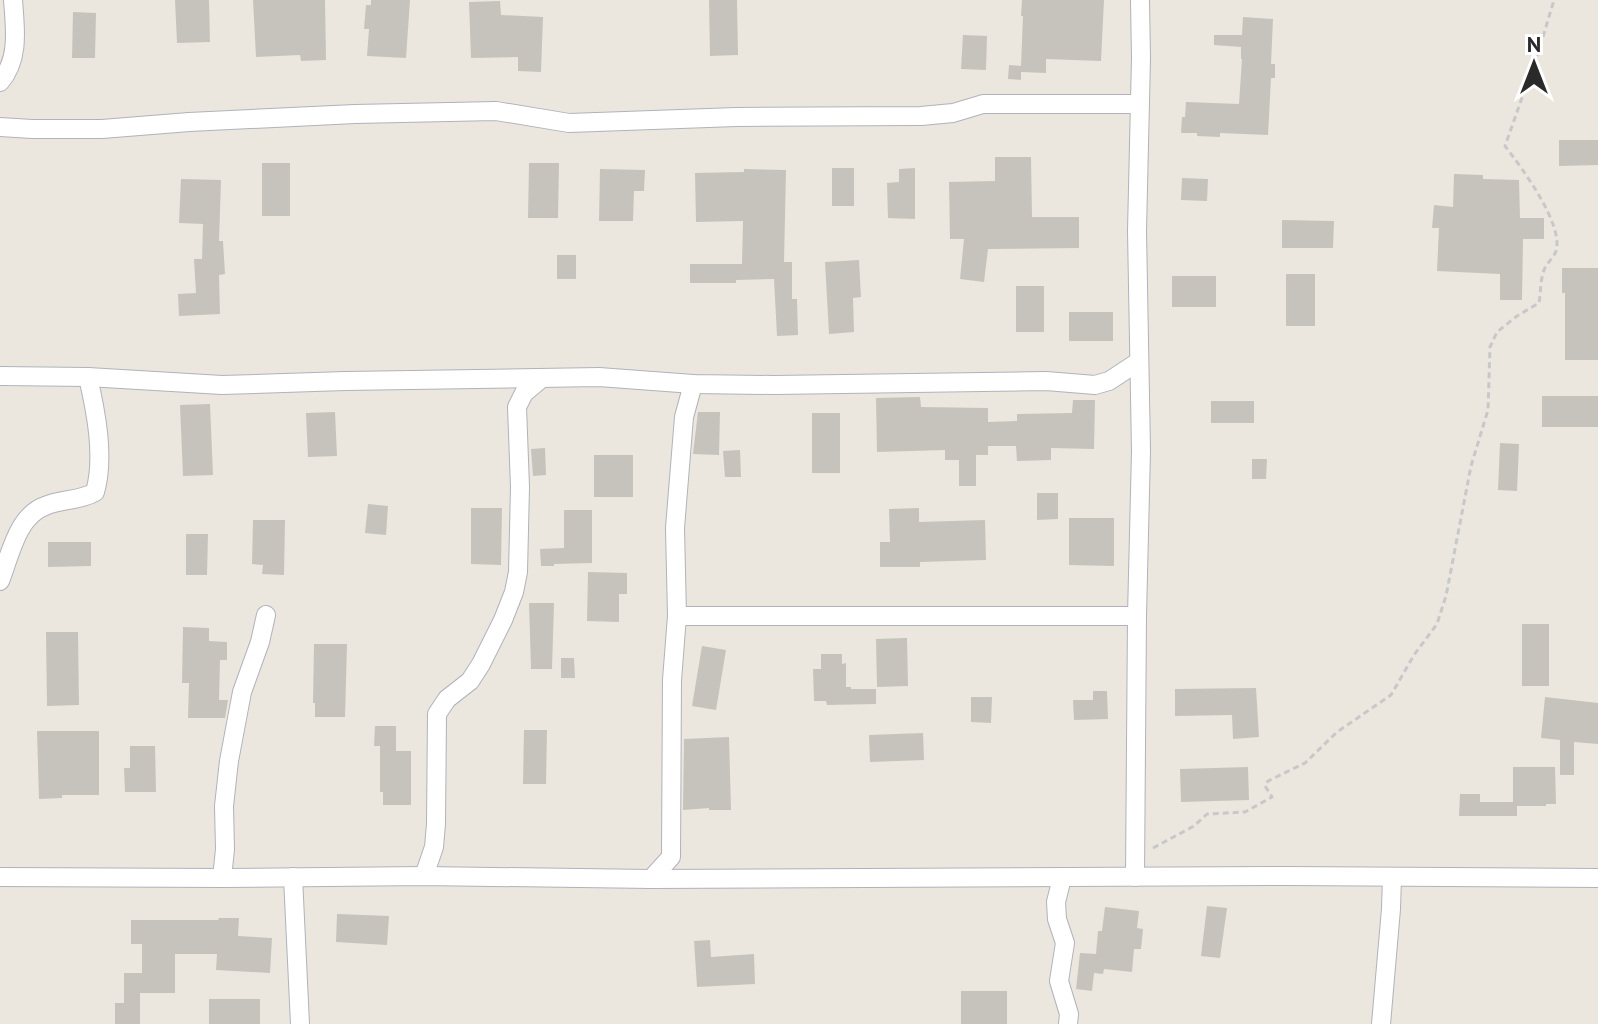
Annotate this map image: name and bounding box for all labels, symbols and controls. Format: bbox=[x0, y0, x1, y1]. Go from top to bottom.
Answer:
north arrow bbox=[1494, 24, 1574, 104]
text: N bbox=[1527, 30, 1541, 58]

